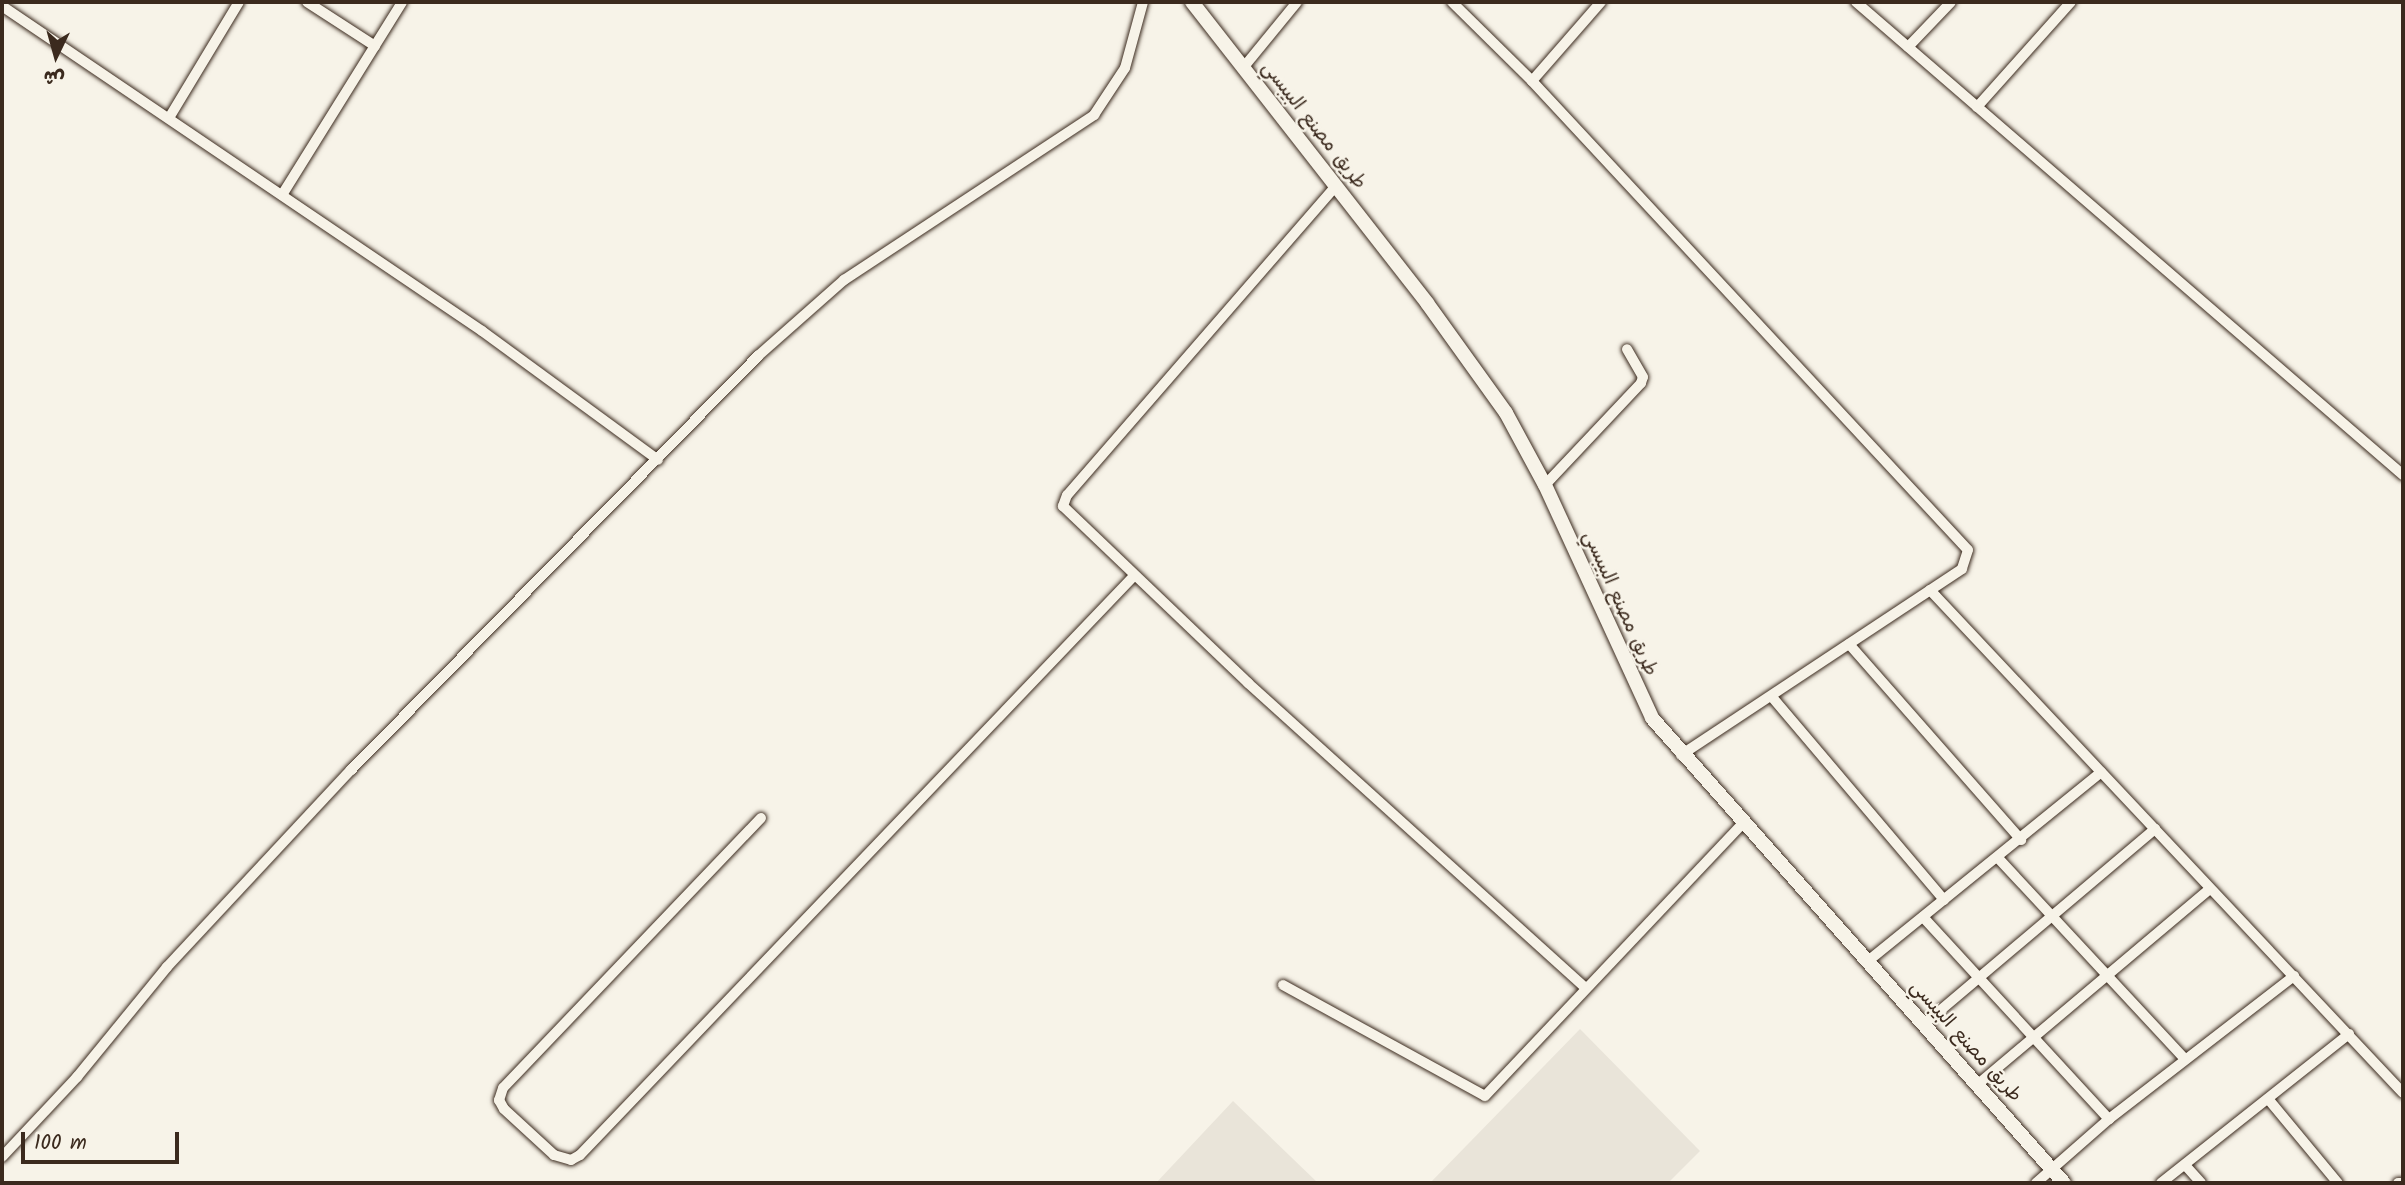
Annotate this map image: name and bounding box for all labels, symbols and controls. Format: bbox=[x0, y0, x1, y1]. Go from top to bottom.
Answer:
north arrow bbox=[21, 21, 91, 91]
street label: طريق مصنع البيبسي bbox=[1256, 57, 1370, 195]
text: ش bbox=[42, 61, 66, 93]
street label: طريق مصنع البيبسي bbox=[1577, 528, 1661, 680]
street label: طريق مصنع البيبسي bbox=[1904, 976, 2026, 1108]
scale bar bbox=[24, 1118, 182, 1162]
text: 100 m bbox=[34, 1127, 87, 1160]

